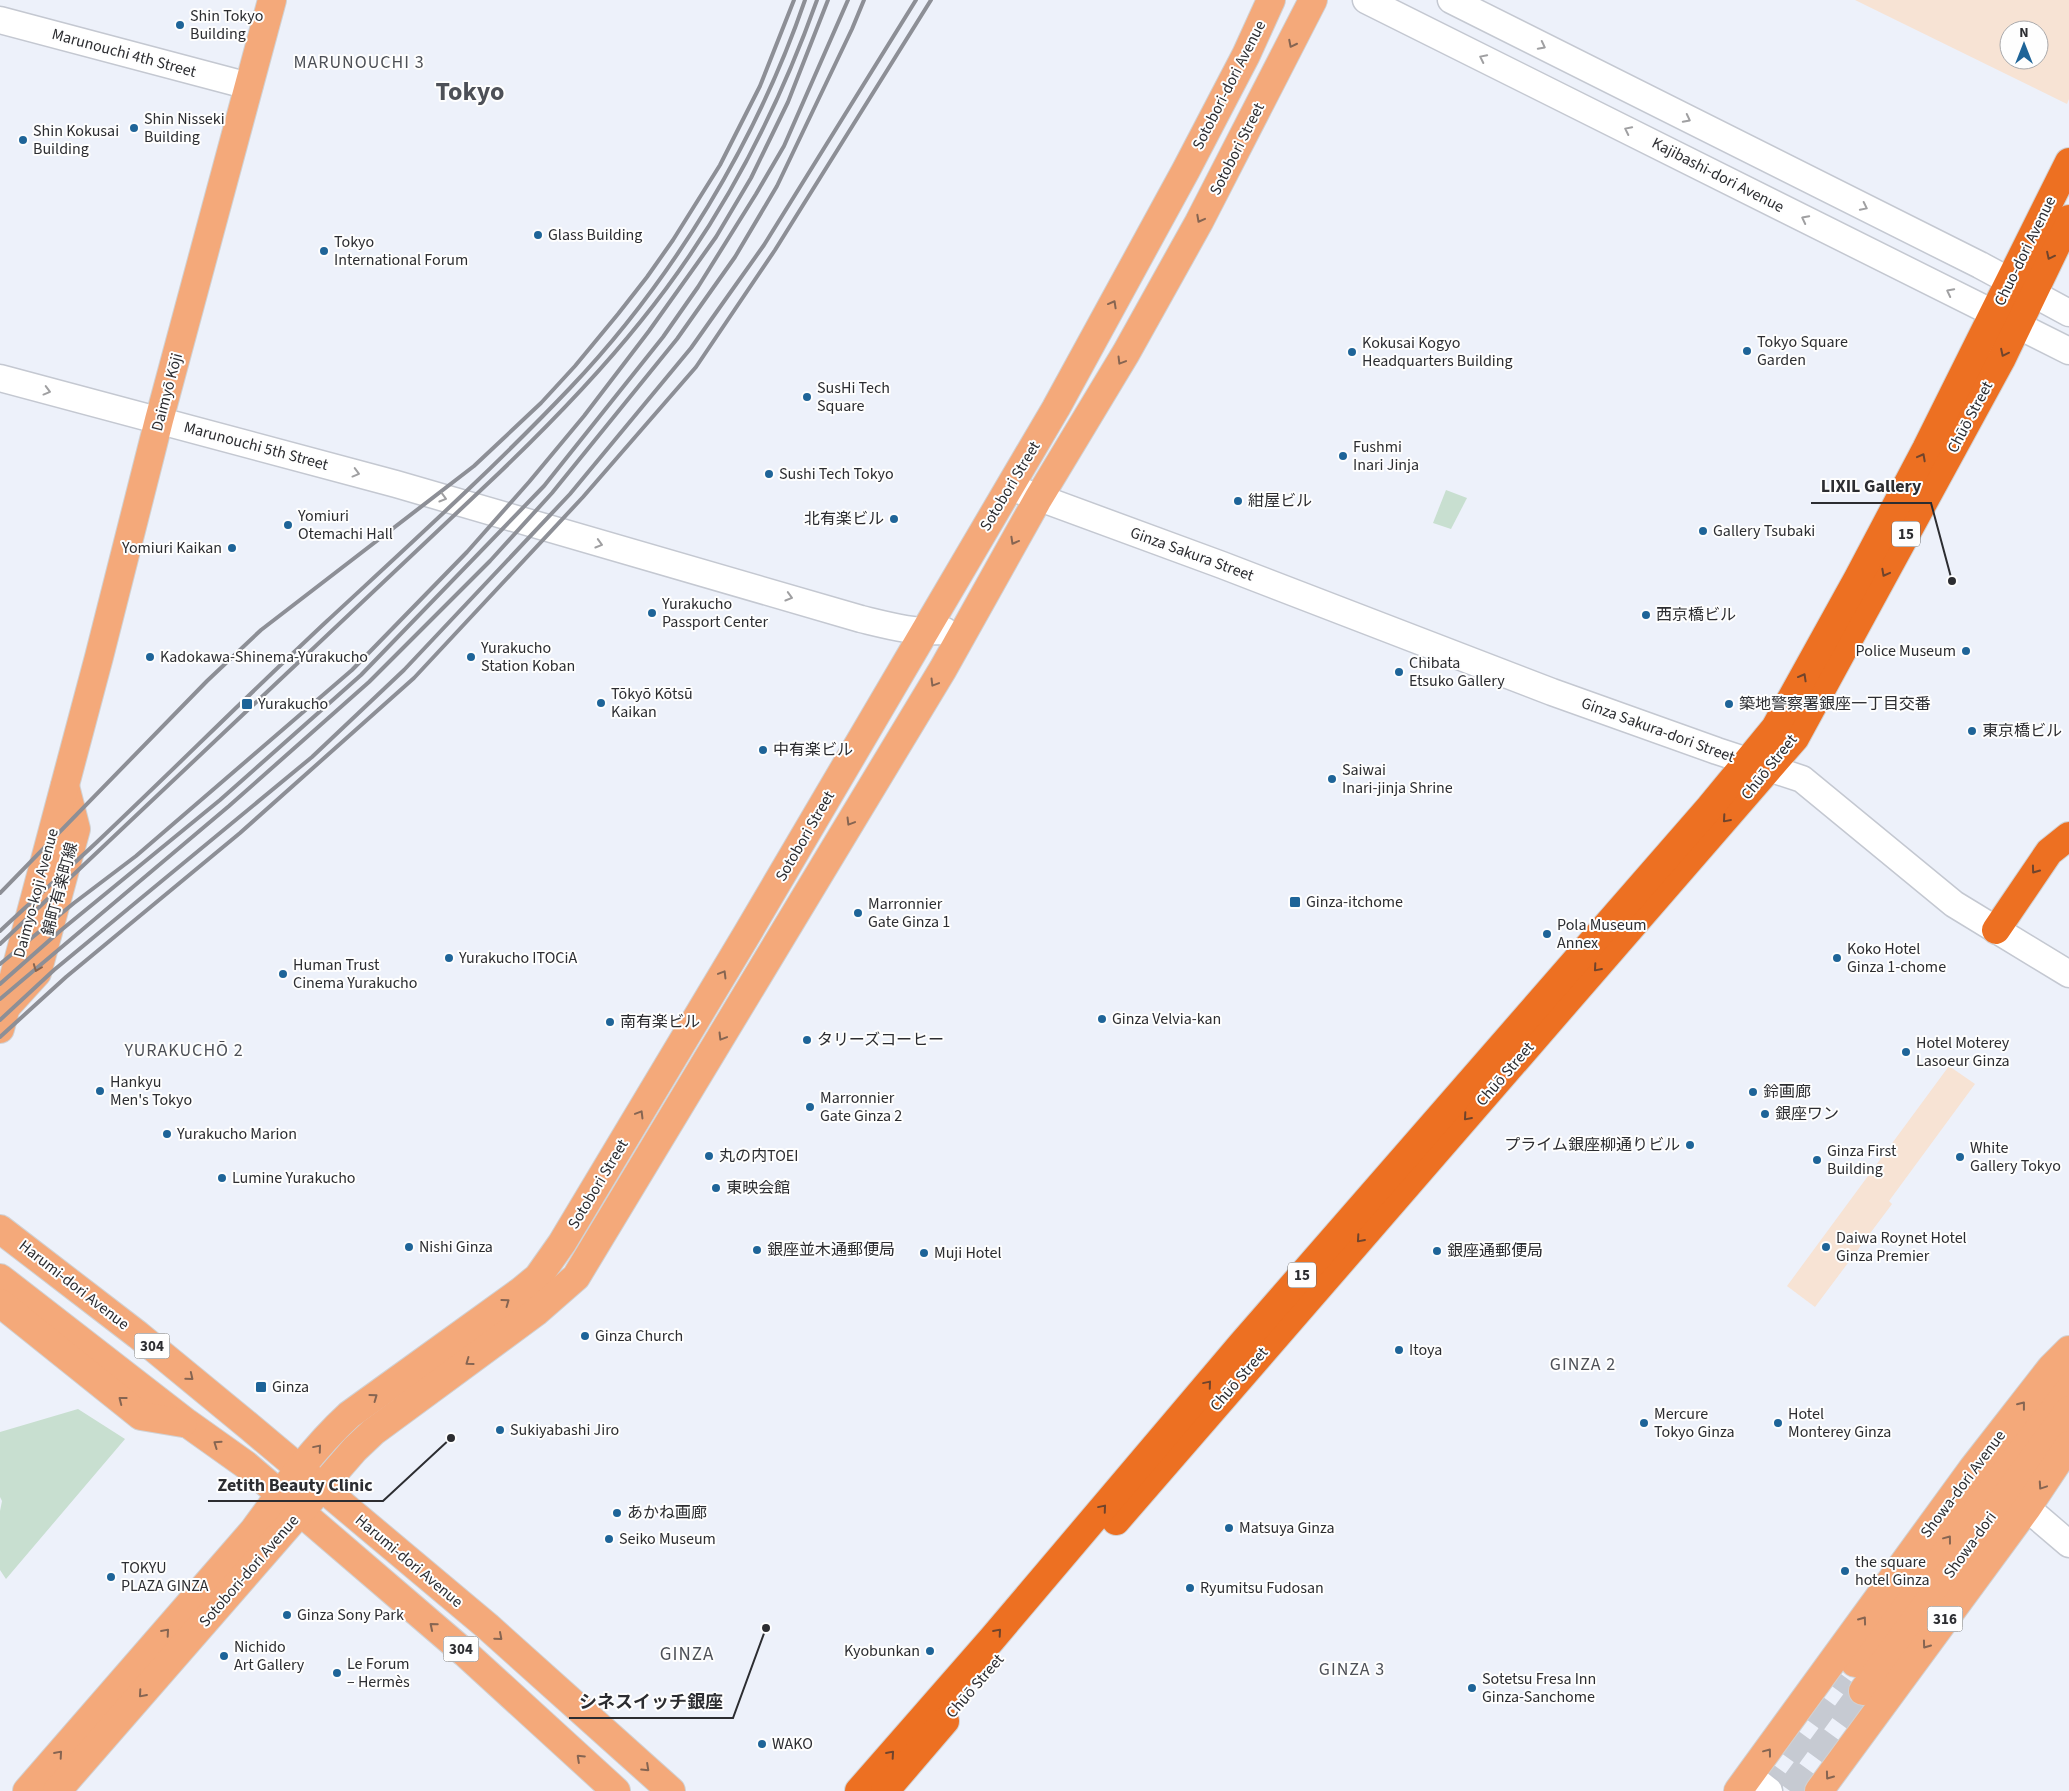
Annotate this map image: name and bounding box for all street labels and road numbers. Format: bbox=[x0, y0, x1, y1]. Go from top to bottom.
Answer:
street label: Sotobori-dori Avenue bbox=[1187, 17, 1271, 153]
street label: Marunouchi 4th Street bbox=[49, 23, 199, 83]
street label: Sotobori Street bbox=[1204, 98, 1270, 199]
street label: Kajibashi-dori Avenue bbox=[1648, 132, 1788, 218]
street label: Chuo-dori Avenue bbox=[1989, 192, 2061, 310]
street label: Daimyō Kōji bbox=[146, 350, 188, 434]
street label: Chūō Street bbox=[1942, 377, 1998, 457]
street label: Marunouchi 5th Street bbox=[181, 416, 331, 476]
street label: Sotobori Street bbox=[975, 437, 1046, 535]
street label: Ginza Sakura Street bbox=[1127, 521, 1257, 587]
road number: 15 bbox=[1892, 522, 1920, 546]
street label: Ginza Sakura-dori Street bbox=[1578, 692, 1738, 768]
street label: Chūō Street bbox=[1736, 729, 1803, 804]
street label: Sotobori Street bbox=[770, 786, 840, 885]
street label: Daimyo-koji Avenue bbox=[8, 826, 64, 960]
street label: 錦町有楽町線 bbox=[37, 840, 83, 938]
street label: Chūō Street bbox=[1471, 1037, 1539, 1111]
street label: Sotobori Street bbox=[563, 1135, 634, 1233]
street label: Harumi-dori Avenue bbox=[14, 1235, 134, 1335]
road number: 15 bbox=[1288, 1262, 1316, 1288]
road number: 304 bbox=[134, 1334, 170, 1358]
street label: Chūō Street bbox=[1205, 1342, 1273, 1416]
street label: Showa-dori Avenue bbox=[1915, 1425, 2011, 1542]
street label: Showa-dori bbox=[1938, 1507, 2002, 1583]
street label: Harumi-dori Avenue bbox=[350, 1509, 468, 1613]
street label: Sotobori-dori Avenue bbox=[194, 1510, 304, 1632]
road number: 316 bbox=[1928, 1606, 1962, 1632]
road number: 304 bbox=[444, 1636, 478, 1662]
street label: Chūō Street bbox=[941, 1649, 1009, 1723]

